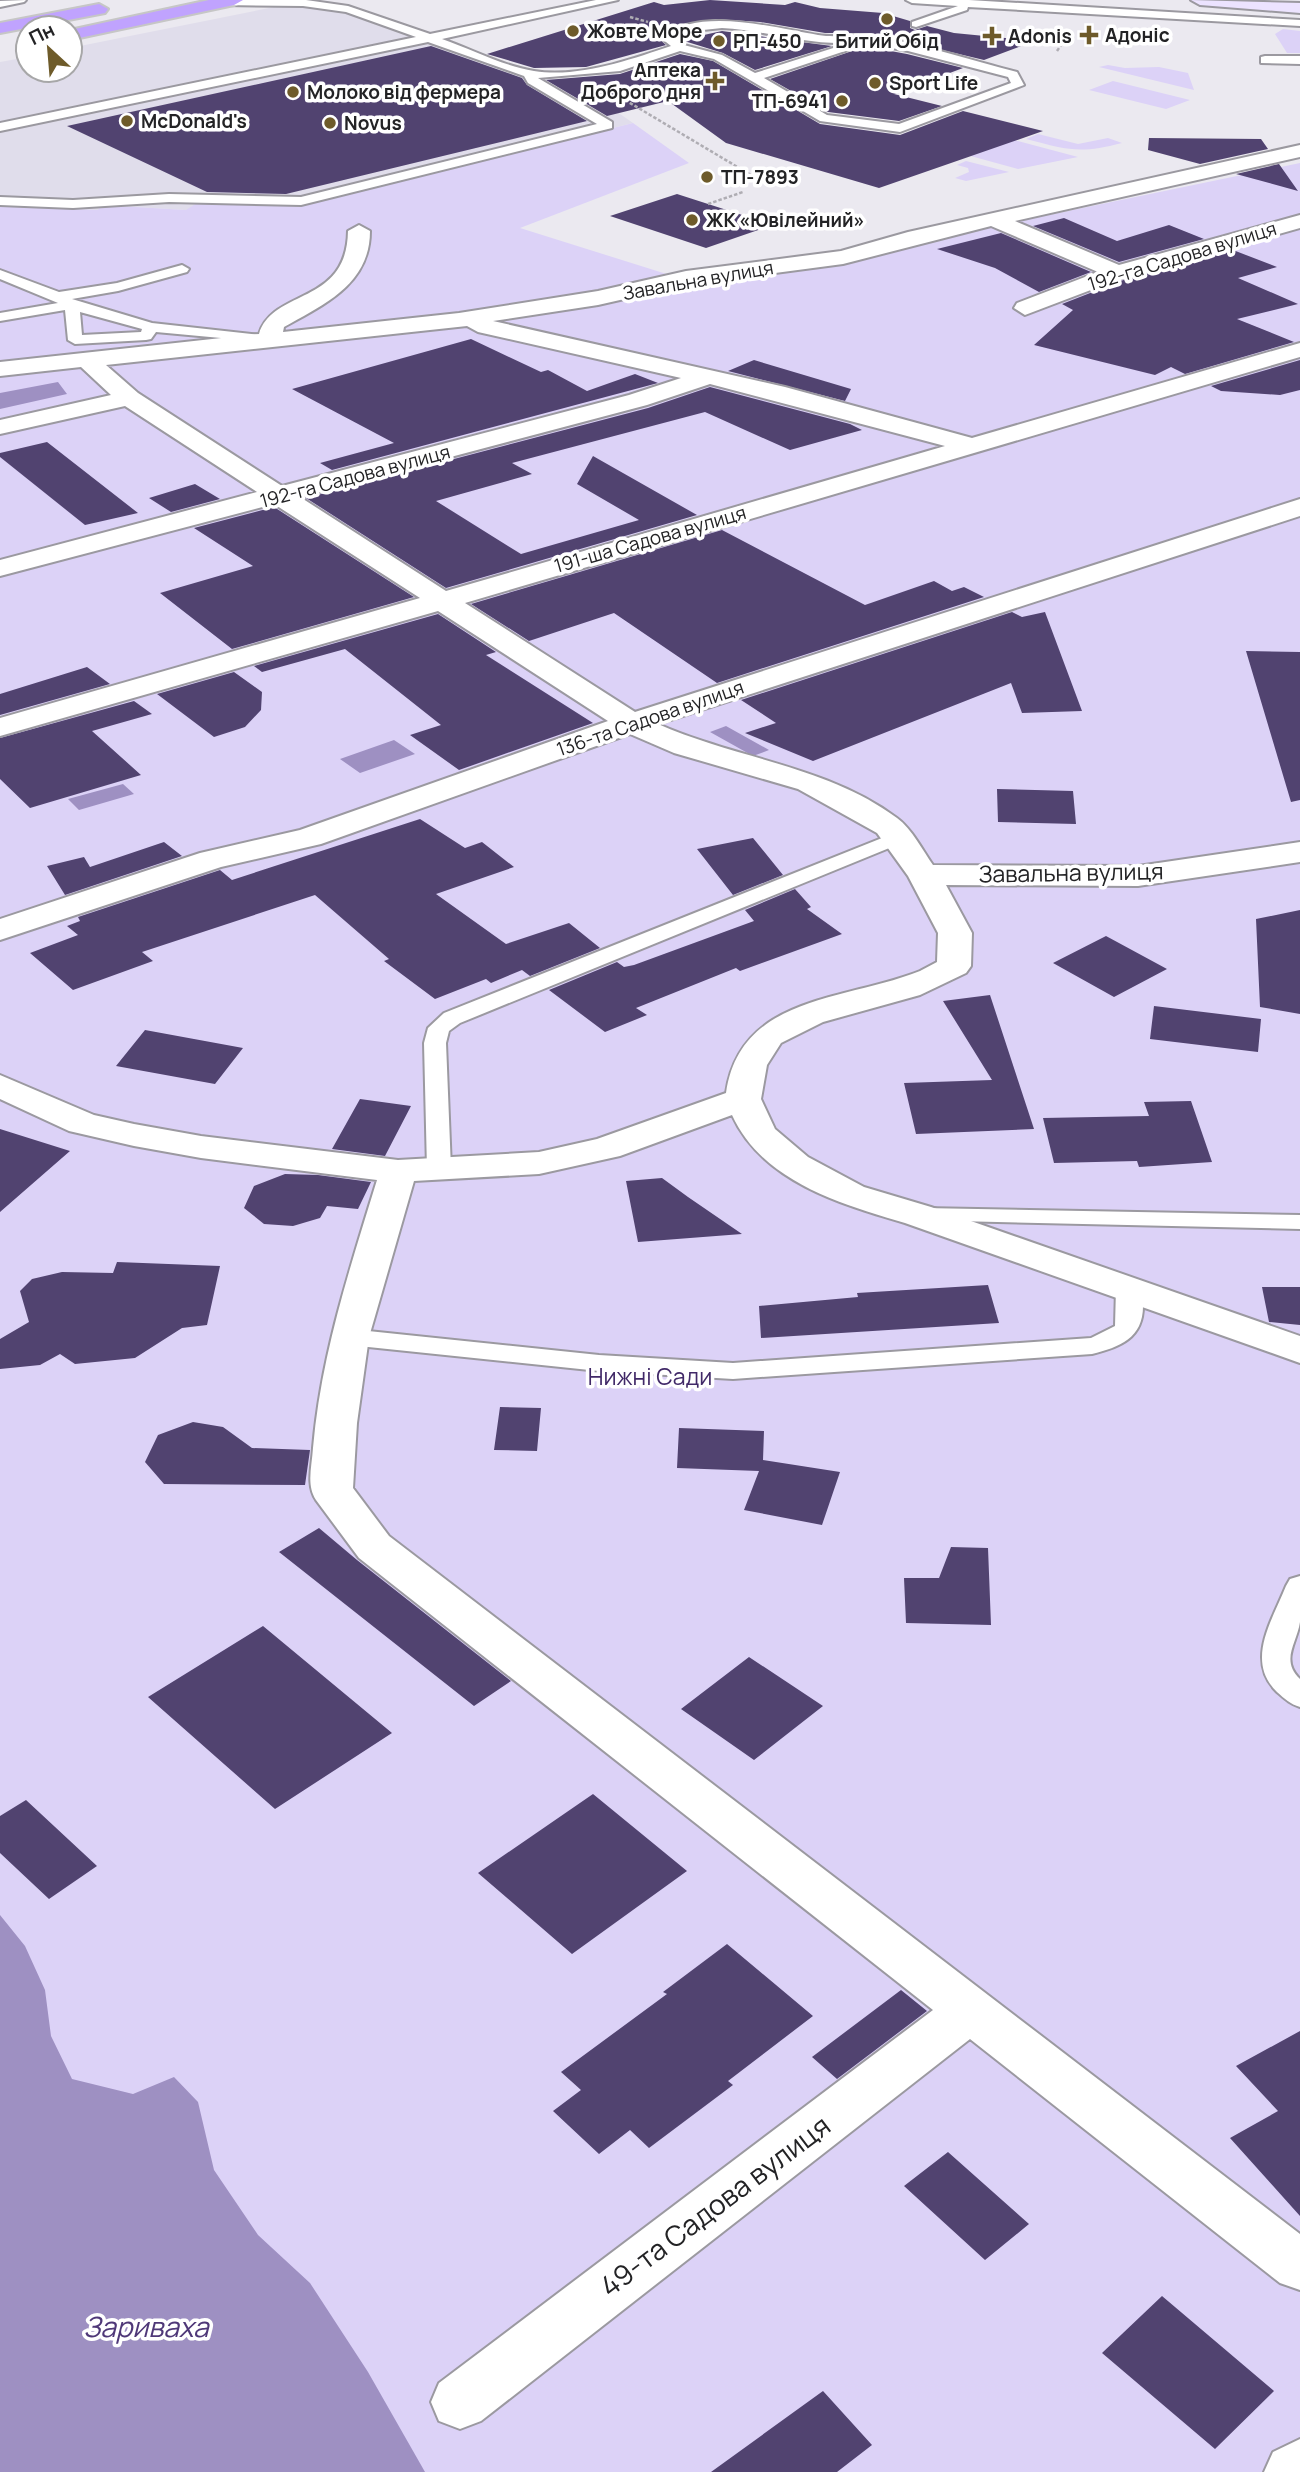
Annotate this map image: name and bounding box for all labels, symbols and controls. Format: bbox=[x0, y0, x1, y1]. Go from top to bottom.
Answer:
marker: Битий Обід bbox=[879, 11, 895, 27]
north arrow bbox=[14, 14, 84, 84]
text: Пн bbox=[24, 16, 59, 51]
place label: Жовте Море bbox=[587, 18, 702, 44]
place label: Адоніс bbox=[1105, 22, 1170, 48]
marker: Жовте Море bbox=[565, 23, 581, 39]
place label: Adonis bbox=[1008, 23, 1072, 49]
marker: Адоніс bbox=[1079, 25, 1099, 45]
marker: Adonis bbox=[982, 26, 1002, 46]
place label: РП-450 bbox=[733, 28, 802, 54]
place label: Битий Обід bbox=[835, 28, 939, 54]
marker: РП-450 bbox=[711, 33, 727, 49]
place label: Аптека Доброго дня bbox=[581, 57, 701, 105]
place label: Sport Life bbox=[889, 70, 978, 96]
marker: Аптека Доброго дня bbox=[707, 73, 723, 89]
marker: Sport Life bbox=[867, 75, 883, 91]
place label: Молоко від фермера bbox=[307, 79, 501, 105]
marker: Молоко від фермера bbox=[285, 84, 301, 100]
place label: ТП-6941 bbox=[752, 88, 828, 114]
marker: ТП-6941 bbox=[834, 93, 850, 109]
place label: McDonald's bbox=[141, 108, 247, 134]
place label: Novus bbox=[344, 110, 402, 136]
marker: McDonald's bbox=[119, 113, 135, 129]
marker: Novus bbox=[322, 115, 338, 131]
place label: ТП-7893 bbox=[721, 164, 799, 190]
marker: ТП-7893 bbox=[699, 169, 715, 185]
place label: ЖК «Ювілейний» bbox=[706, 207, 865, 233]
marker: ЖК «Ювілейний» bbox=[684, 212, 700, 228]
street label: 192-га Садова вулиця bbox=[1085, 215, 1279, 297]
street label: Завальна вулиця bbox=[620, 254, 776, 306]
street label: 192-га Садова вулиця bbox=[257, 438, 453, 514]
street label: 191-ша Садова вулиця bbox=[551, 499, 749, 579]
street label: 136-та Садова вулиця bbox=[553, 674, 747, 762]
street label: Завальна вулиця bbox=[978, 854, 1164, 890]
park label: Нижні Сади bbox=[588, 1360, 712, 1392]
street label: 49-та Садова вулиця bbox=[591, 2106, 837, 2304]
water label: Зариваха bbox=[83, 2307, 210, 2345]

